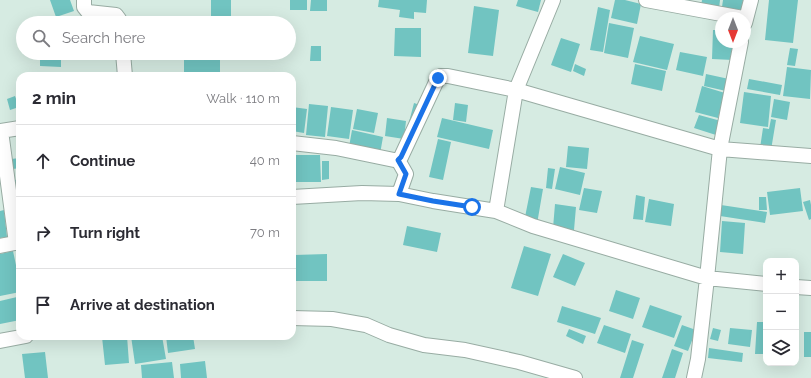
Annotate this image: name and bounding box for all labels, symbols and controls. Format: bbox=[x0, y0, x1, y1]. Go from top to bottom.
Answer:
north arrow bbox=[715, 12, 751, 48]
search box bbox=[16, 16, 296, 60]
icon: search bbox=[30, 27, 52, 49]
text: Search here bbox=[62, 29, 145, 47]
route end bbox=[429, 69, 447, 87]
text: 2 min bbox=[32, 88, 76, 108]
text: Walk · 110 m bbox=[206, 91, 280, 106]
icon: ahead bbox=[32, 150, 54, 172]
text: Continue bbox=[70, 152, 135, 170]
text: 40 m bbox=[250, 153, 280, 168]
route start bbox=[463, 198, 481, 216]
icon: right bbox=[32, 222, 54, 244]
text: Turn right bbox=[70, 224, 140, 242]
text: 70 m bbox=[250, 225, 280, 240]
map controls bbox=[763, 258, 799, 366]
button: + bbox=[763, 258, 799, 294]
icon: arrive bbox=[32, 294, 54, 316]
button: − bbox=[763, 294, 799, 330]
text: Arrive at destination bbox=[70, 296, 215, 314]
button: layers bbox=[763, 330, 799, 366]

